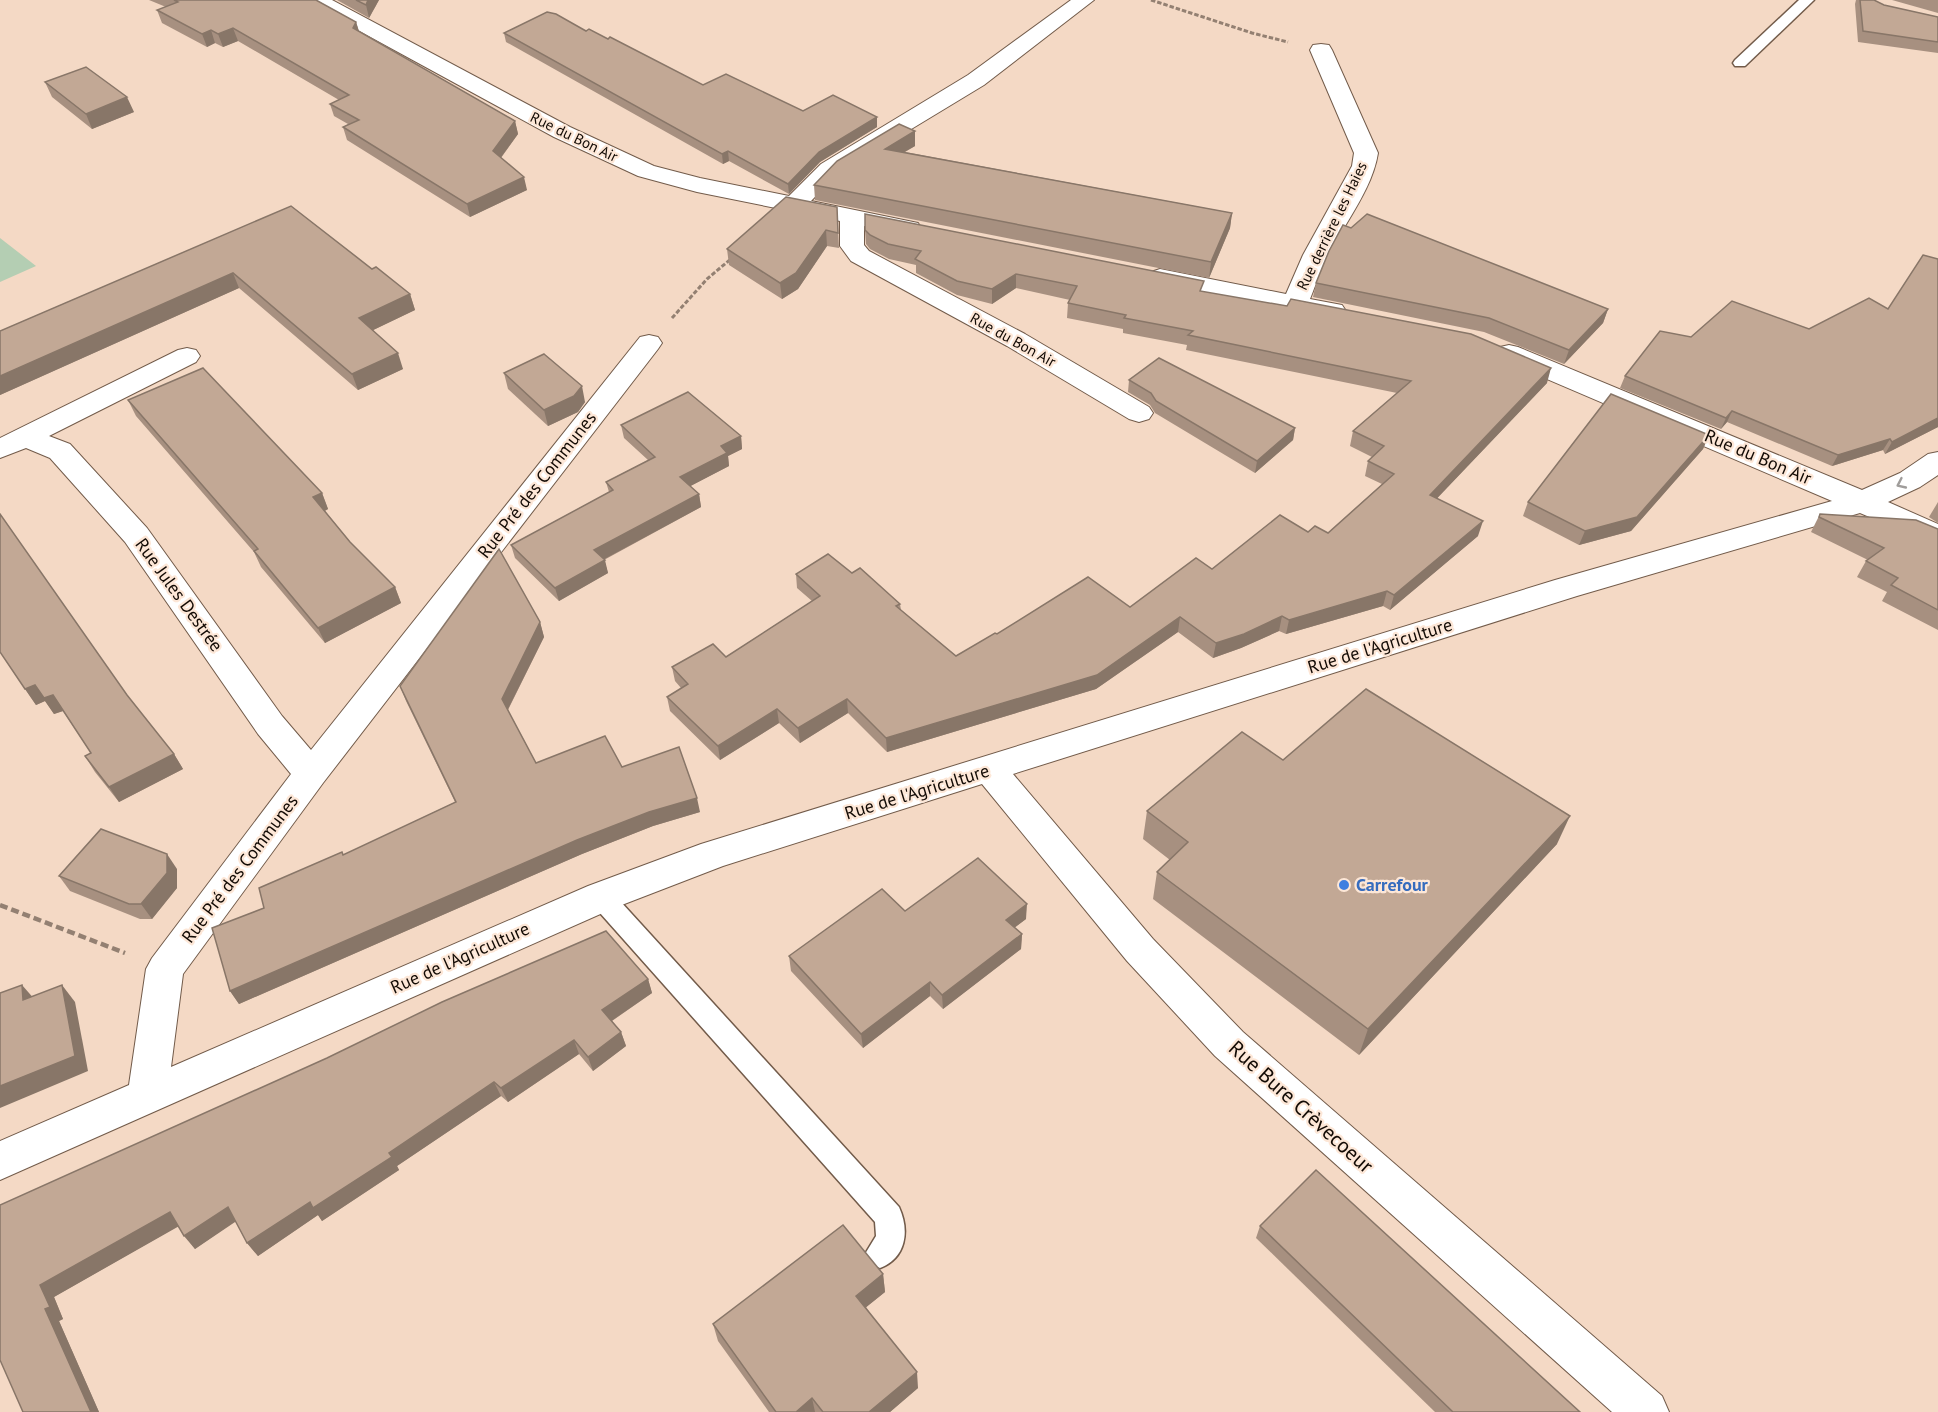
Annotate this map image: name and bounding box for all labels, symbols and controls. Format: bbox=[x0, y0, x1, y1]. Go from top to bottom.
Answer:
street label: Rue du Bon Air bbox=[527, 107, 621, 166]
street label: Rue derrière les Haies bbox=[1292, 158, 1371, 293]
street label: Rue du Bon Air bbox=[967, 308, 1059, 371]
street label: Rue Pré des Communes bbox=[472, 407, 601, 563]
street label: Rue du Bon Air bbox=[1701, 424, 1815, 489]
one-way arrow bbox=[1897, 476, 1908, 488]
street label: Rue Jules Destrée bbox=[131, 533, 228, 656]
street label: Rue de l'Agriculture bbox=[1305, 613, 1455, 678]
street label: Rue de l'Agriculture bbox=[842, 759, 992, 824]
street label: Rue Pré des Communes bbox=[176, 790, 303, 947]
place label: Carrefour bbox=[1356, 873, 1429, 896]
marker: Carrefour bbox=[1337, 878, 1351, 892]
street label: Rue de l'Agriculture bbox=[387, 917, 533, 999]
street label: Rue Bure Crèvecoeur bbox=[1223, 1035, 1379, 1179]

